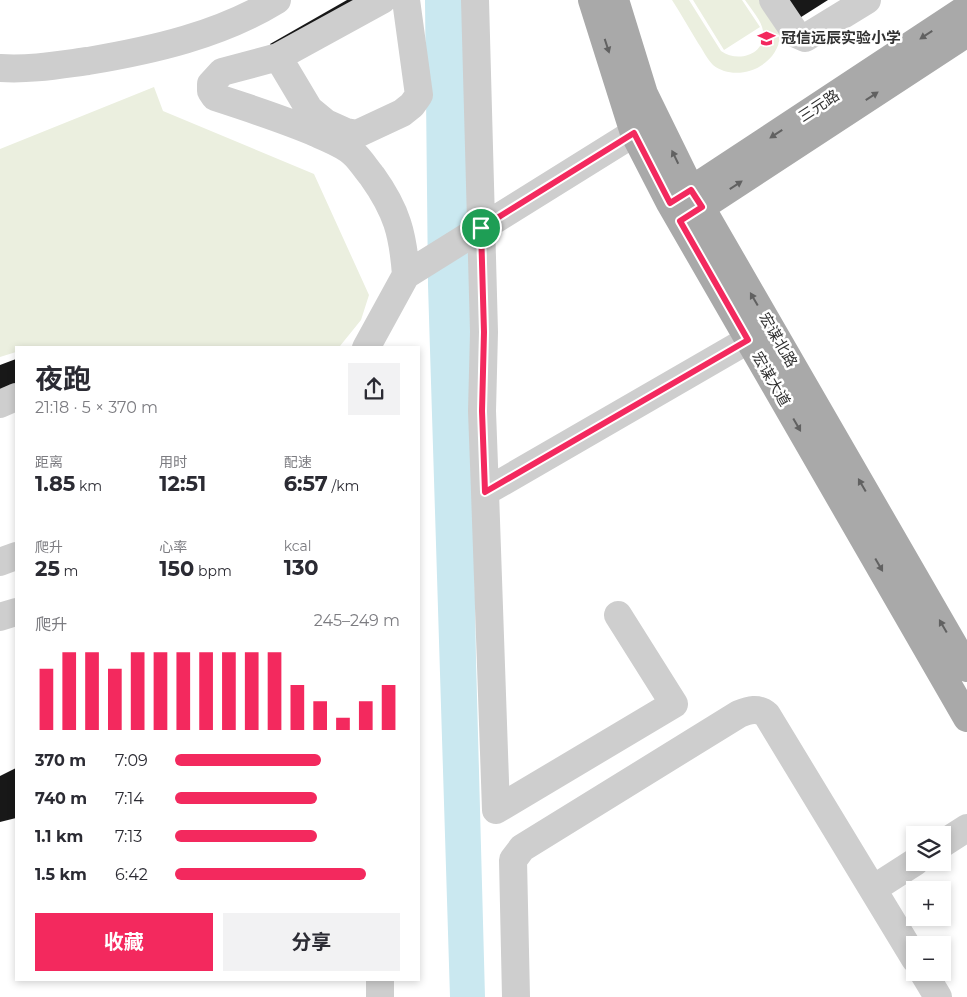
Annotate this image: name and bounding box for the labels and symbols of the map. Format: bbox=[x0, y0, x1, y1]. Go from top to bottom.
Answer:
school or university icon: 冠信远辰实验小学 bbox=[757, 28, 777, 48]
place label: 冠信远辰实验小学 bbox=[781, 28, 901, 47]
one-way arrow bbox=[920, 30, 933, 40]
one-way arrow bbox=[603, 39, 611, 54]
street label: 三元路 bbox=[795, 85, 843, 126]
one-way arrow bbox=[865, 91, 878, 101]
one-way arrow bbox=[769, 129, 783, 139]
one-way arrow bbox=[671, 150, 679, 164]
one-way arrow bbox=[729, 180, 742, 190]
pin bbox=[460, 207, 502, 249]
one-way arrow bbox=[750, 292, 759, 305]
street label: 宏谋北路 bbox=[755, 309, 802, 370]
street label: 宏谋大道 bbox=[748, 348, 795, 409]
one-way arrow bbox=[793, 418, 802, 431]
one-way arrow bbox=[857, 478, 866, 492]
one-way arrow bbox=[874, 559, 883, 572]
one-way arrow bbox=[938, 619, 947, 632]

